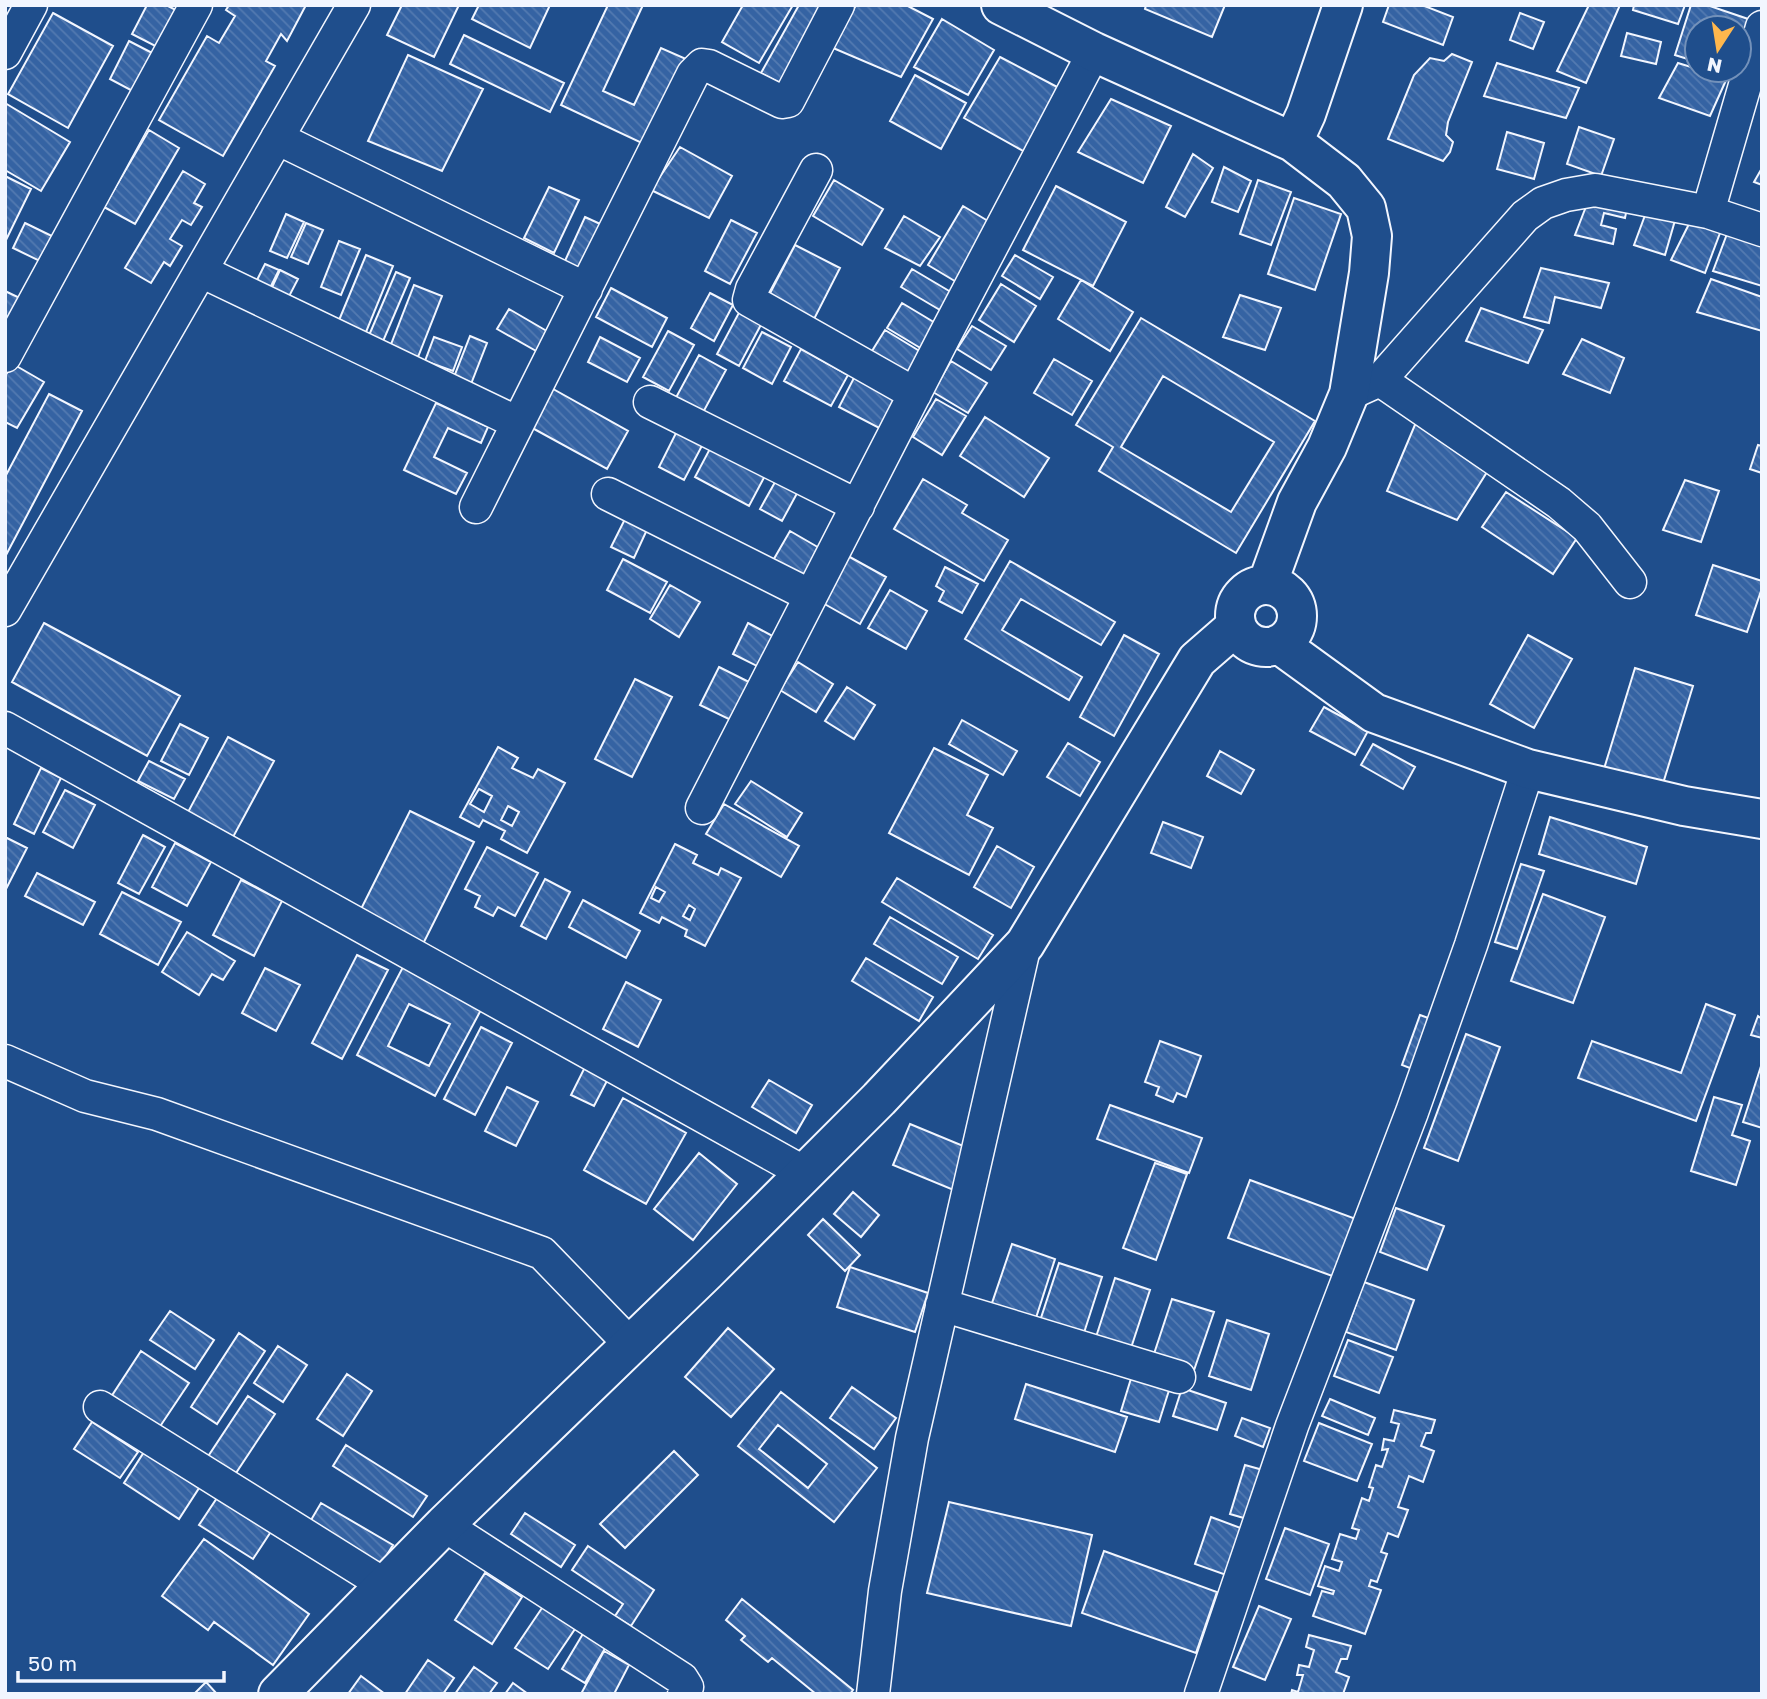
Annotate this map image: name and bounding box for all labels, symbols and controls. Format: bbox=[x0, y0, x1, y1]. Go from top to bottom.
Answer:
north arrow bbox=[1683, 14, 1753, 84]
text: N bbox=[1705, 53, 1724, 79]
scale bar bbox=[18, 1640, 224, 1684]
text: 50 m bbox=[28, 1650, 77, 1676]

